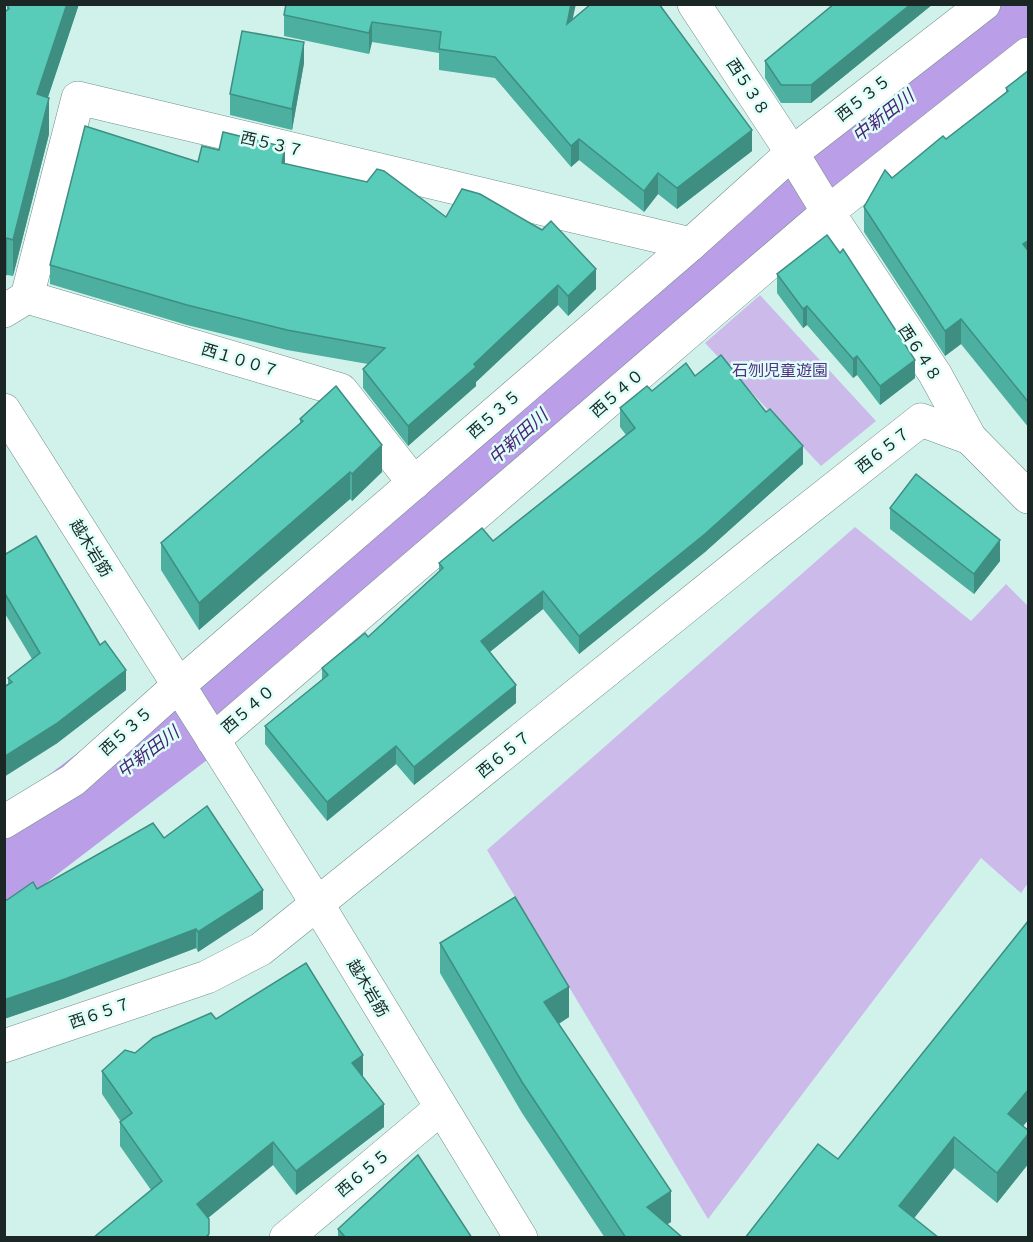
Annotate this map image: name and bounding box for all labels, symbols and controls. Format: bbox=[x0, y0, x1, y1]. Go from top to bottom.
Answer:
street label: 西５３８ bbox=[723, 55, 773, 119]
street label: 西５３５ bbox=[832, 71, 894, 125]
water label: 中新田川 bbox=[848, 84, 920, 147]
street label: 西５３７ bbox=[239, 128, 305, 160]
street label: 西６４８ bbox=[895, 321, 945, 385]
street label: 西１００７ bbox=[199, 339, 281, 381]
park label: 石刎児童遊園 bbox=[732, 361, 828, 380]
street label: 西５４０ bbox=[587, 365, 647, 421]
street label: 西５３５ bbox=[464, 386, 524, 442]
water label: 中新田川 bbox=[484, 403, 554, 469]
street label: 西６５７ bbox=[852, 423, 914, 477]
street label: 越木岩筋 bbox=[66, 516, 116, 580]
street label: 西５４０ bbox=[218, 681, 278, 737]
street label: 西５３５ bbox=[96, 703, 156, 759]
water label: 中新田川 bbox=[113, 720, 185, 782]
street label: 西６５７ bbox=[473, 726, 535, 782]
street label: 越木岩筋 bbox=[343, 956, 393, 1020]
street label: 西６５７ bbox=[67, 994, 133, 1032]
street label: 西６５５ bbox=[332, 1145, 394, 1201]

